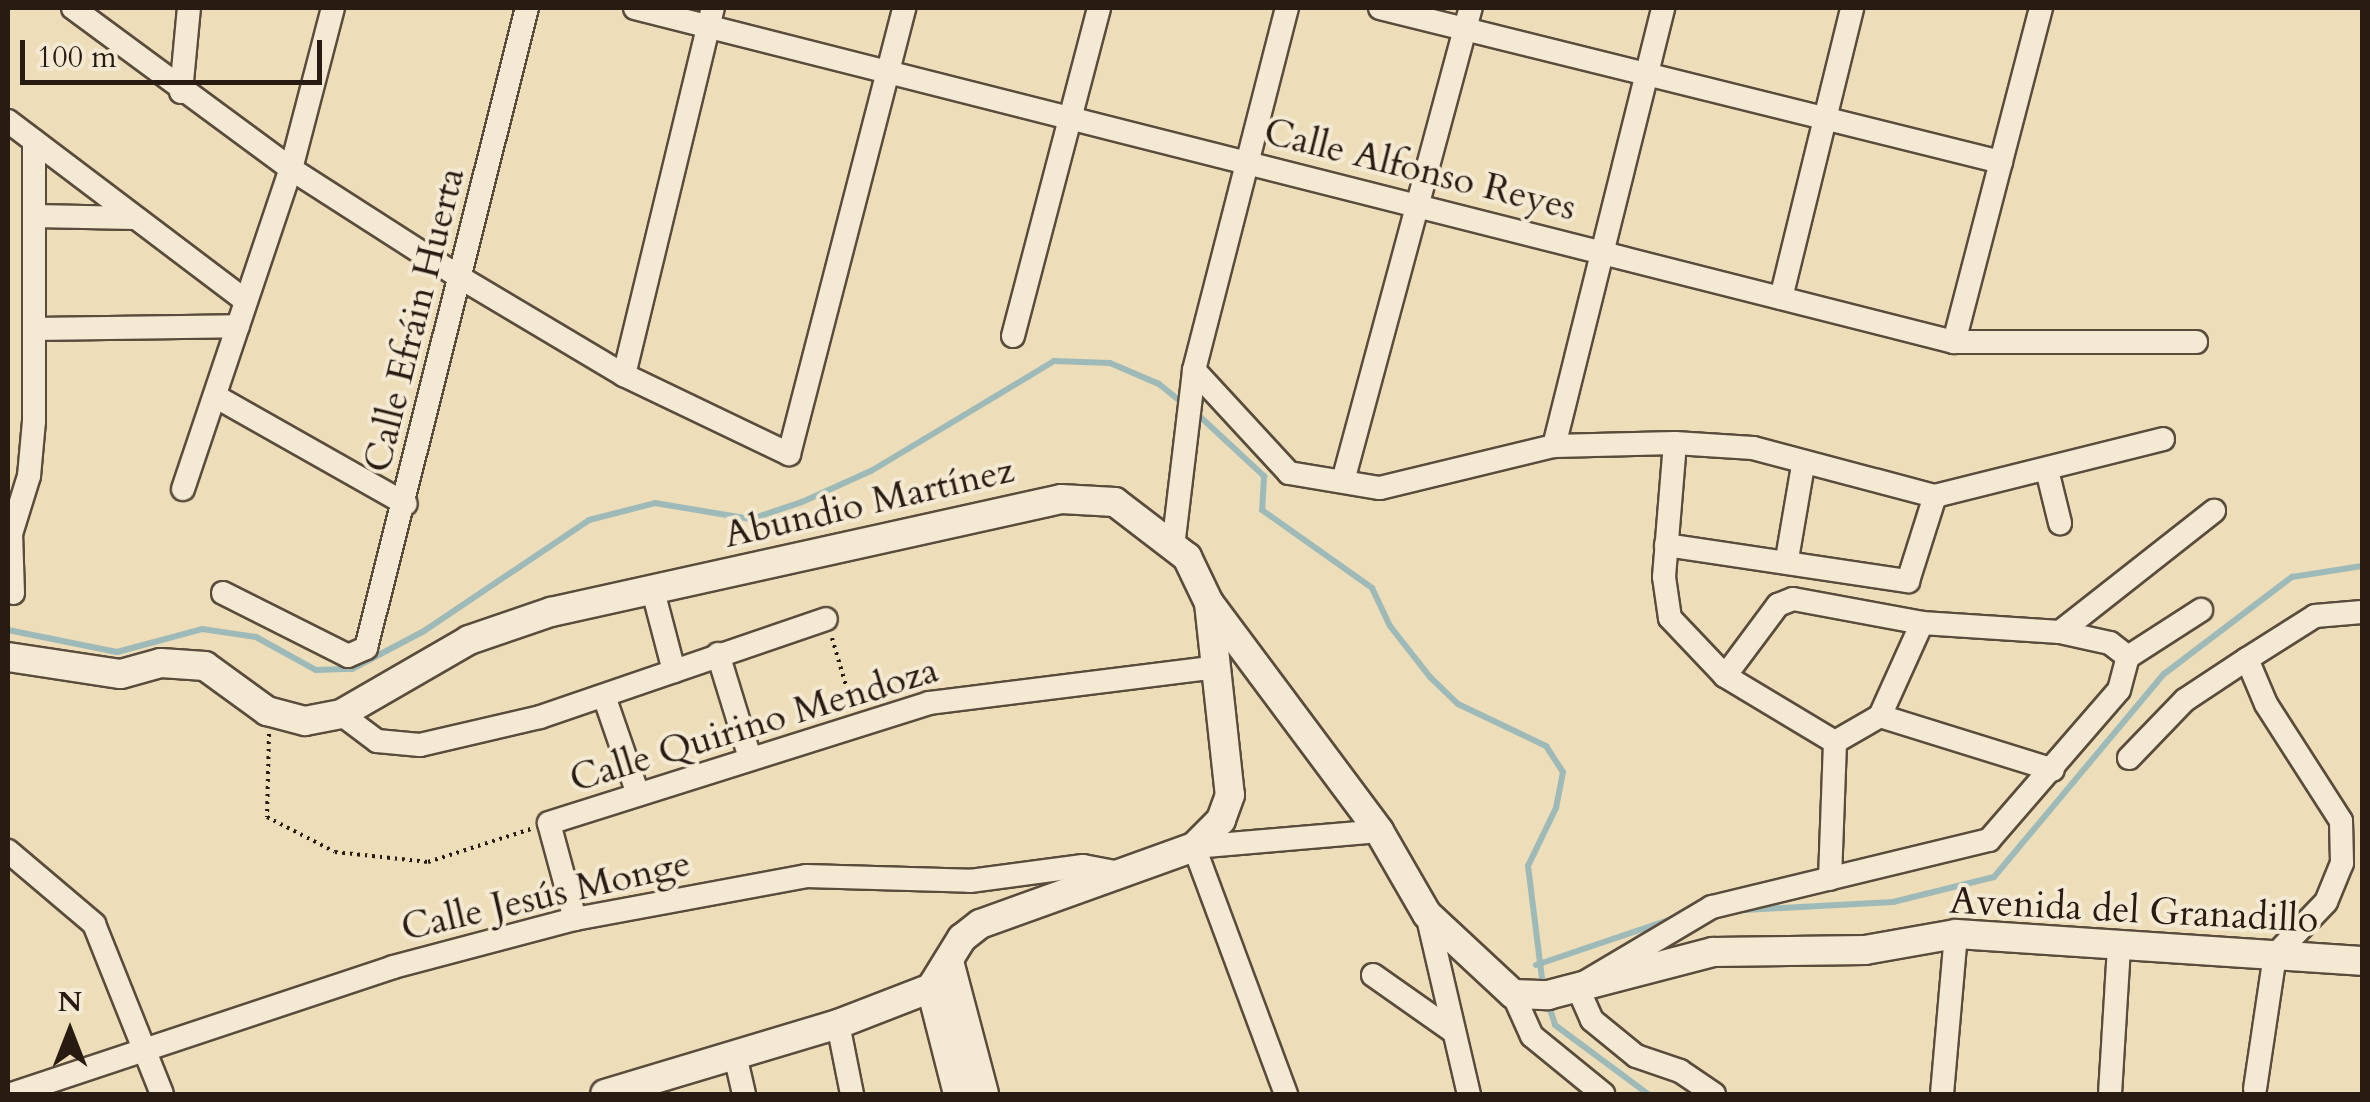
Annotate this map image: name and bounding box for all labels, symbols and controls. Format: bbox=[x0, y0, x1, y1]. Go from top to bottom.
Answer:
scale bar bbox=[25, 20, 328, 82]
text: 100 m bbox=[37, 37, 117, 78]
street label: Calle Alfonso Reyes bbox=[1259, 109, 1581, 231]
street label: Calle Efráin Huerta bbox=[355, 163, 475, 477]
street label: Abundio Martínez bbox=[720, 447, 1018, 559]
street label: Calle Quirino Mendoza bbox=[565, 647, 943, 803]
street label: Calle Jesús Monge bbox=[397, 841, 695, 951]
street label: Avenida del Granadillo bbox=[1948, 879, 2320, 943]
north arrow bbox=[20, 982, 120, 1082]
text: N bbox=[58, 983, 82, 1021]

